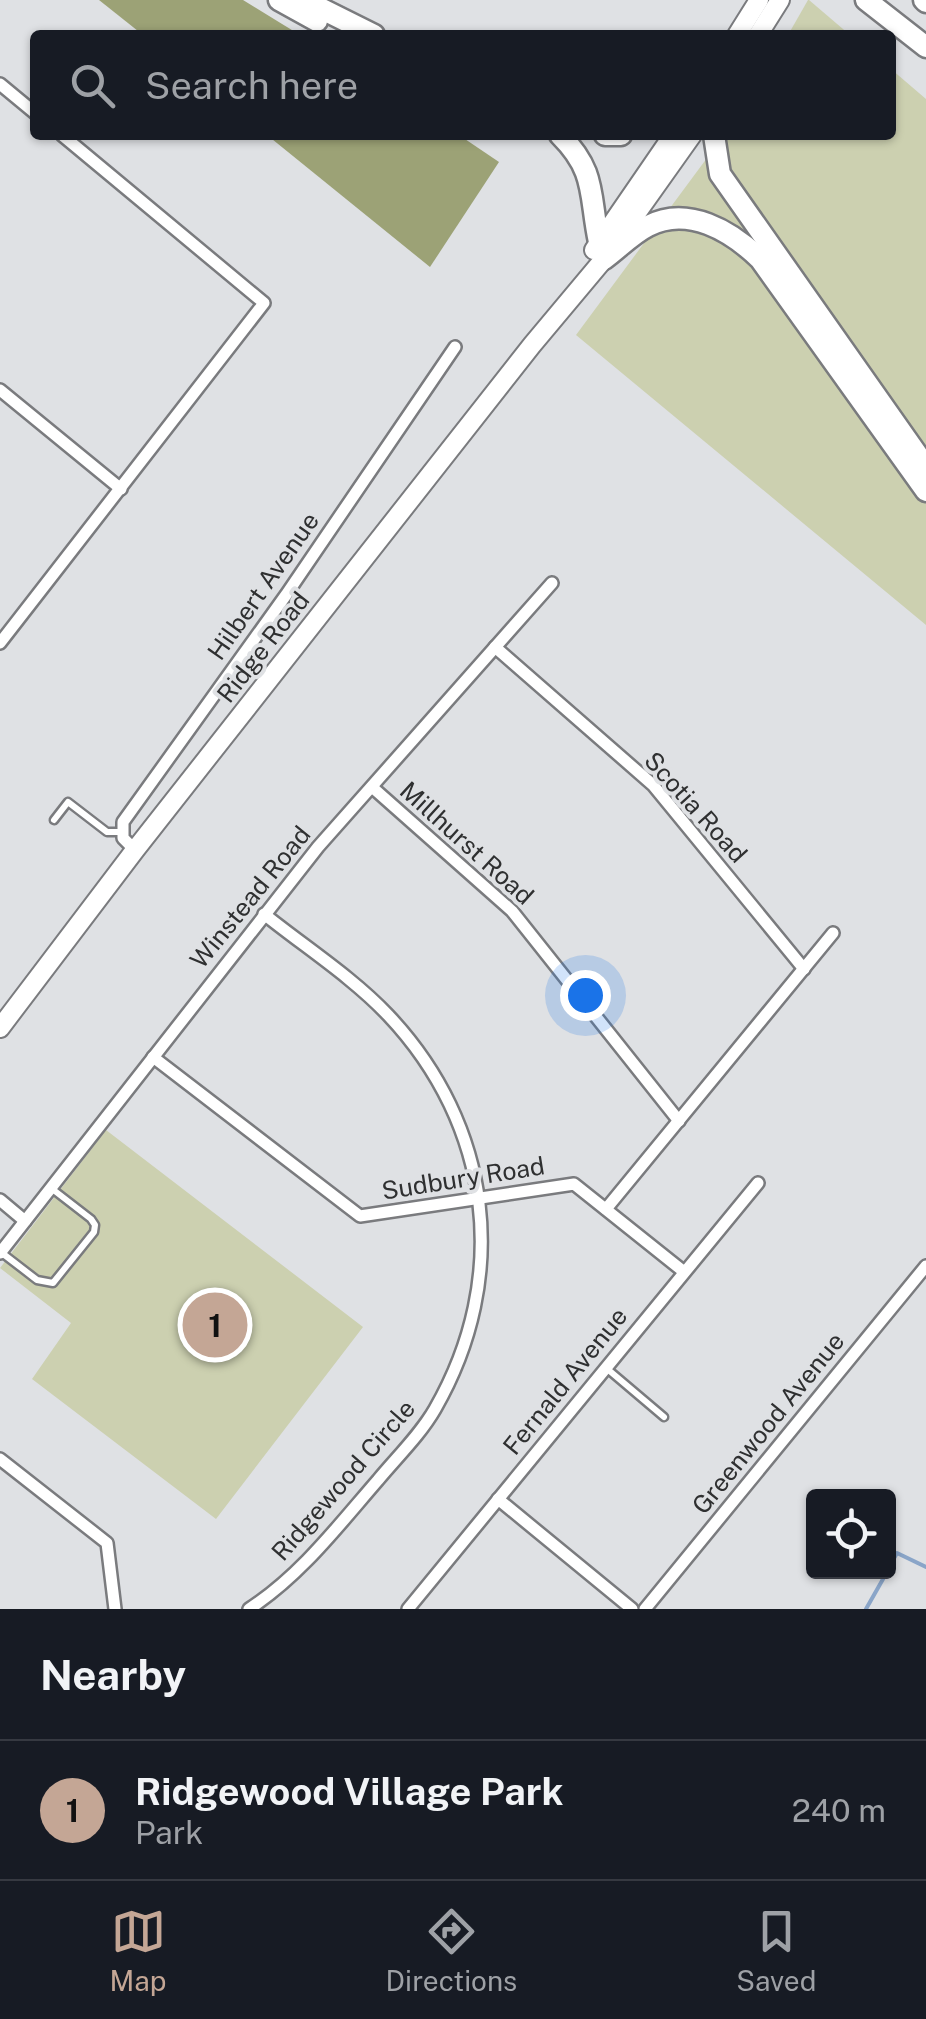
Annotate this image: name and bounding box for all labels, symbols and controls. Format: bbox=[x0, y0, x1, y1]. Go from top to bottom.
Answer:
search box bbox=[30, 30, 896, 140]
icon: search bbox=[65, 58, 120, 113]
text: Search here bbox=[145, 63, 358, 108]
street label: Hilbert Avenue bbox=[201, 506, 325, 666]
street label: Ridge Road bbox=[210, 586, 316, 708]
street label: Scotia Road bbox=[638, 745, 754, 869]
street label: Millhurst Road bbox=[394, 775, 540, 911]
street label: Winstead Road bbox=[184, 820, 316, 974]
your location bbox=[560, 970, 611, 1021]
street label: Sudbury Road bbox=[379, 1150, 547, 1206]
pin: 1 bbox=[182, 1288, 248, 1362]
street label: Fernald Avenue bbox=[497, 1301, 633, 1461]
street label: Greenwood Avenue bbox=[686, 1326, 850, 1520]
street label: Ridgewood Circle bbox=[265, 1394, 421, 1566]
map controls bbox=[806, 1489, 896, 1579]
button: locate bbox=[806, 1489, 896, 1579]
text: Nearby bbox=[40, 1650, 186, 1699]
text: Ridgewood Village Park bbox=[135, 1769, 563, 1814]
text: 1 bbox=[66, 1792, 79, 1829]
text: 240 m bbox=[792, 1792, 886, 1829]
text: Park bbox=[135, 1814, 203, 1851]
tab: Map bbox=[110, 1904, 166, 1997]
tab: Directions bbox=[386, 1904, 517, 1997]
tab: Saved bbox=[736, 1904, 816, 1997]

